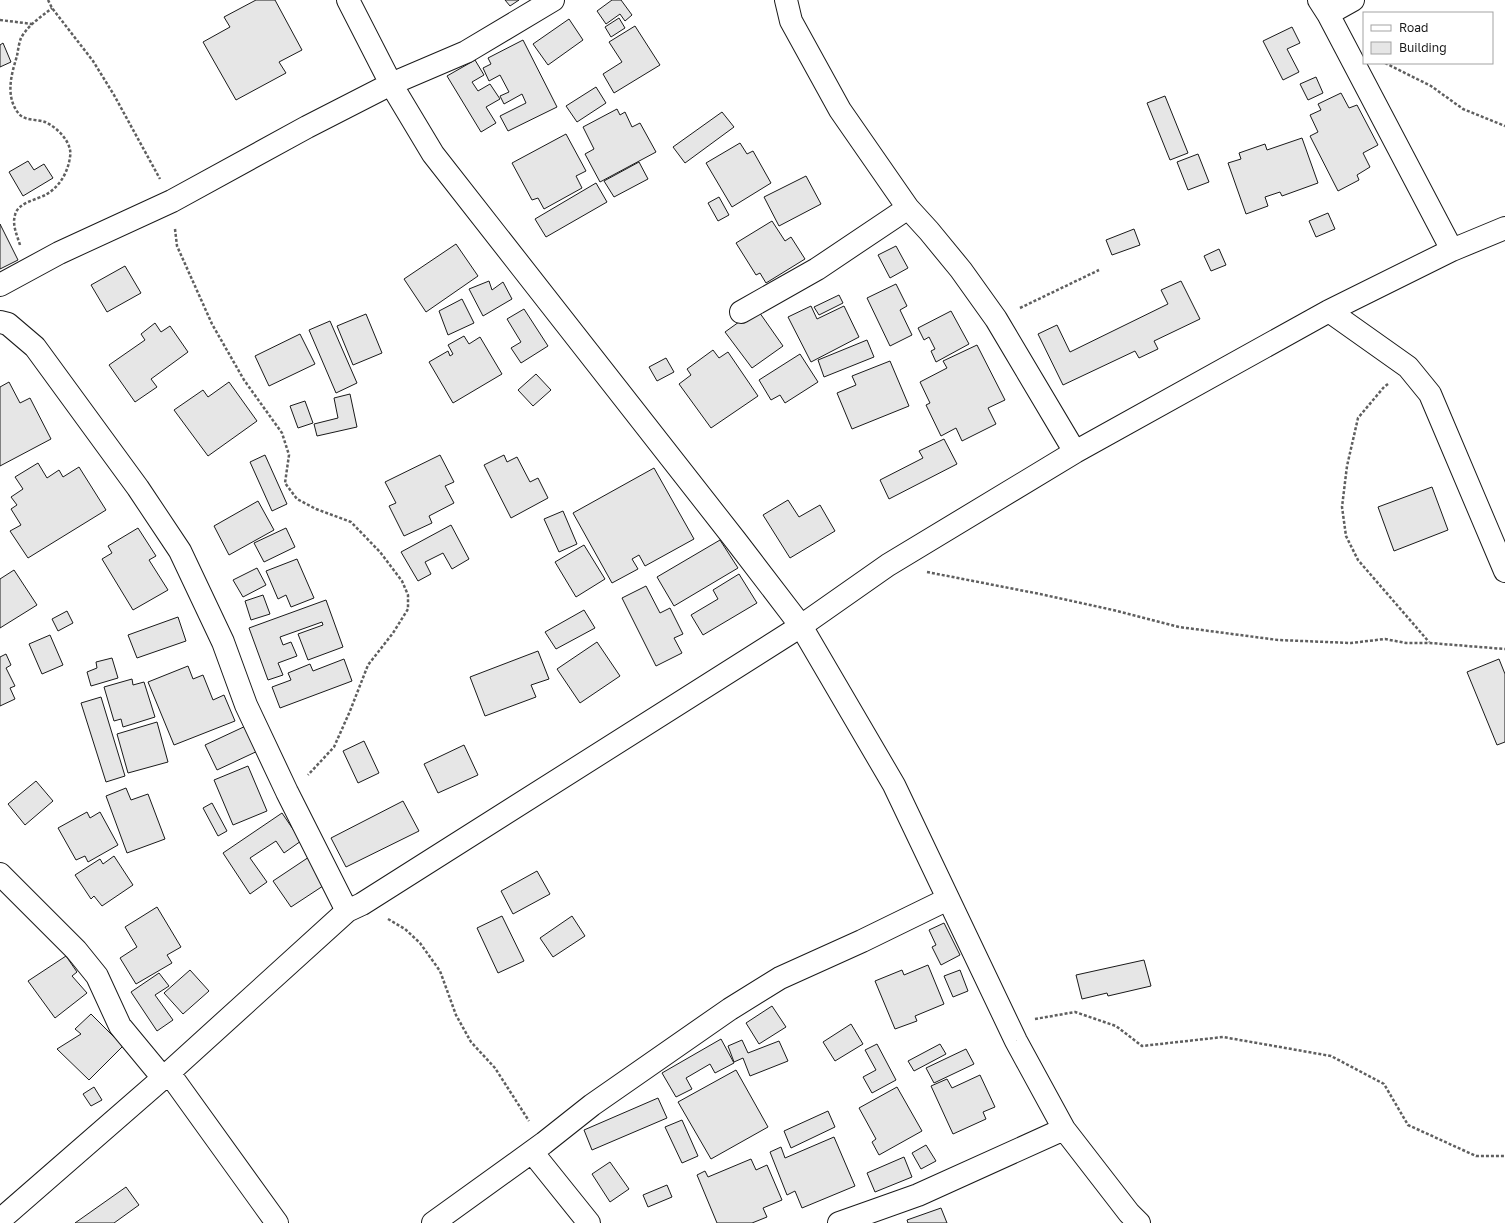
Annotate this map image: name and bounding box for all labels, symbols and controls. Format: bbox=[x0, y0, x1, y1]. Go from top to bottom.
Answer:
legend bbox=[1363, 12, 1493, 64]
text: Road bbox=[1399, 20, 1428, 35]
text: Building bbox=[1399, 40, 1447, 55]

